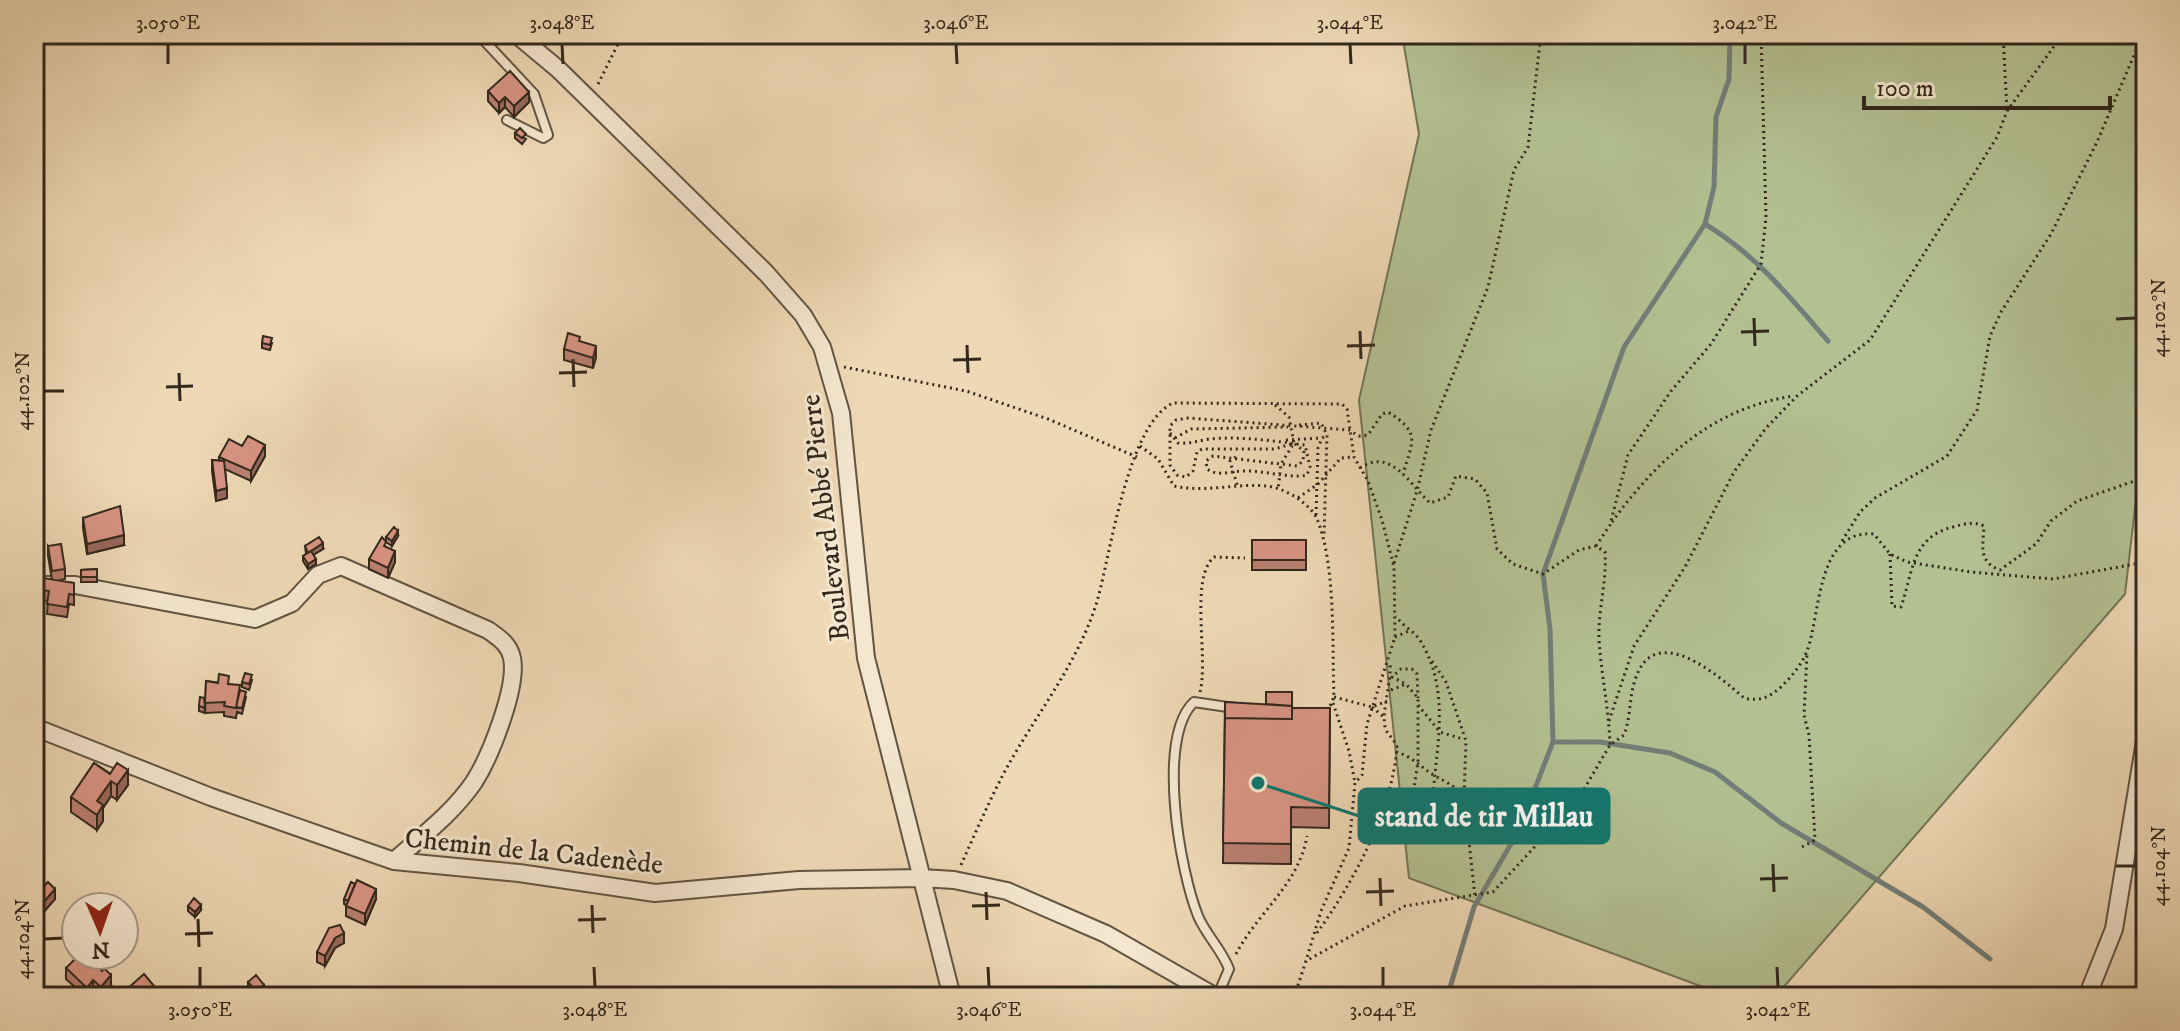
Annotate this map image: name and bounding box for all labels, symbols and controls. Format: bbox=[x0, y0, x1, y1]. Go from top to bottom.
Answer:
text: 3.050°E bbox=[136, 11, 200, 36]
text: 3.048°E bbox=[530, 11, 594, 36]
text: 3.046°E bbox=[923, 11, 989, 36]
text: 3.044°E bbox=[1317, 11, 1383, 36]
text: 3.042°E bbox=[1713, 11, 1777, 36]
scale bar bbox=[1864, 60, 2110, 110]
text: 100 m bbox=[1876, 74, 1934, 104]
text: 44.102°N bbox=[2147, 279, 2172, 357]
text: 44.102°N bbox=[11, 352, 36, 430]
street label: Boulevard Abbé Pierre bbox=[793, 392, 858, 643]
callout: stand de tir Millau bbox=[1359, 789, 1609, 843]
text: stand de tir Millau bbox=[1375, 799, 1593, 836]
street label: Chemin de la Cadenède bbox=[403, 821, 665, 882]
text: 44.104°N bbox=[2147, 826, 2172, 906]
north arrow bbox=[60, 891, 140, 971]
text: 44.104°N bbox=[11, 899, 36, 979]
text: N bbox=[91, 936, 110, 963]
text: 3.050°E bbox=[168, 998, 232, 1023]
text: 3.048°E bbox=[563, 998, 627, 1023]
text: 3.046°E bbox=[956, 998, 1022, 1023]
text: 3.044°E bbox=[1350, 998, 1416, 1023]
text: 3.042°E bbox=[1746, 998, 1810, 1023]

